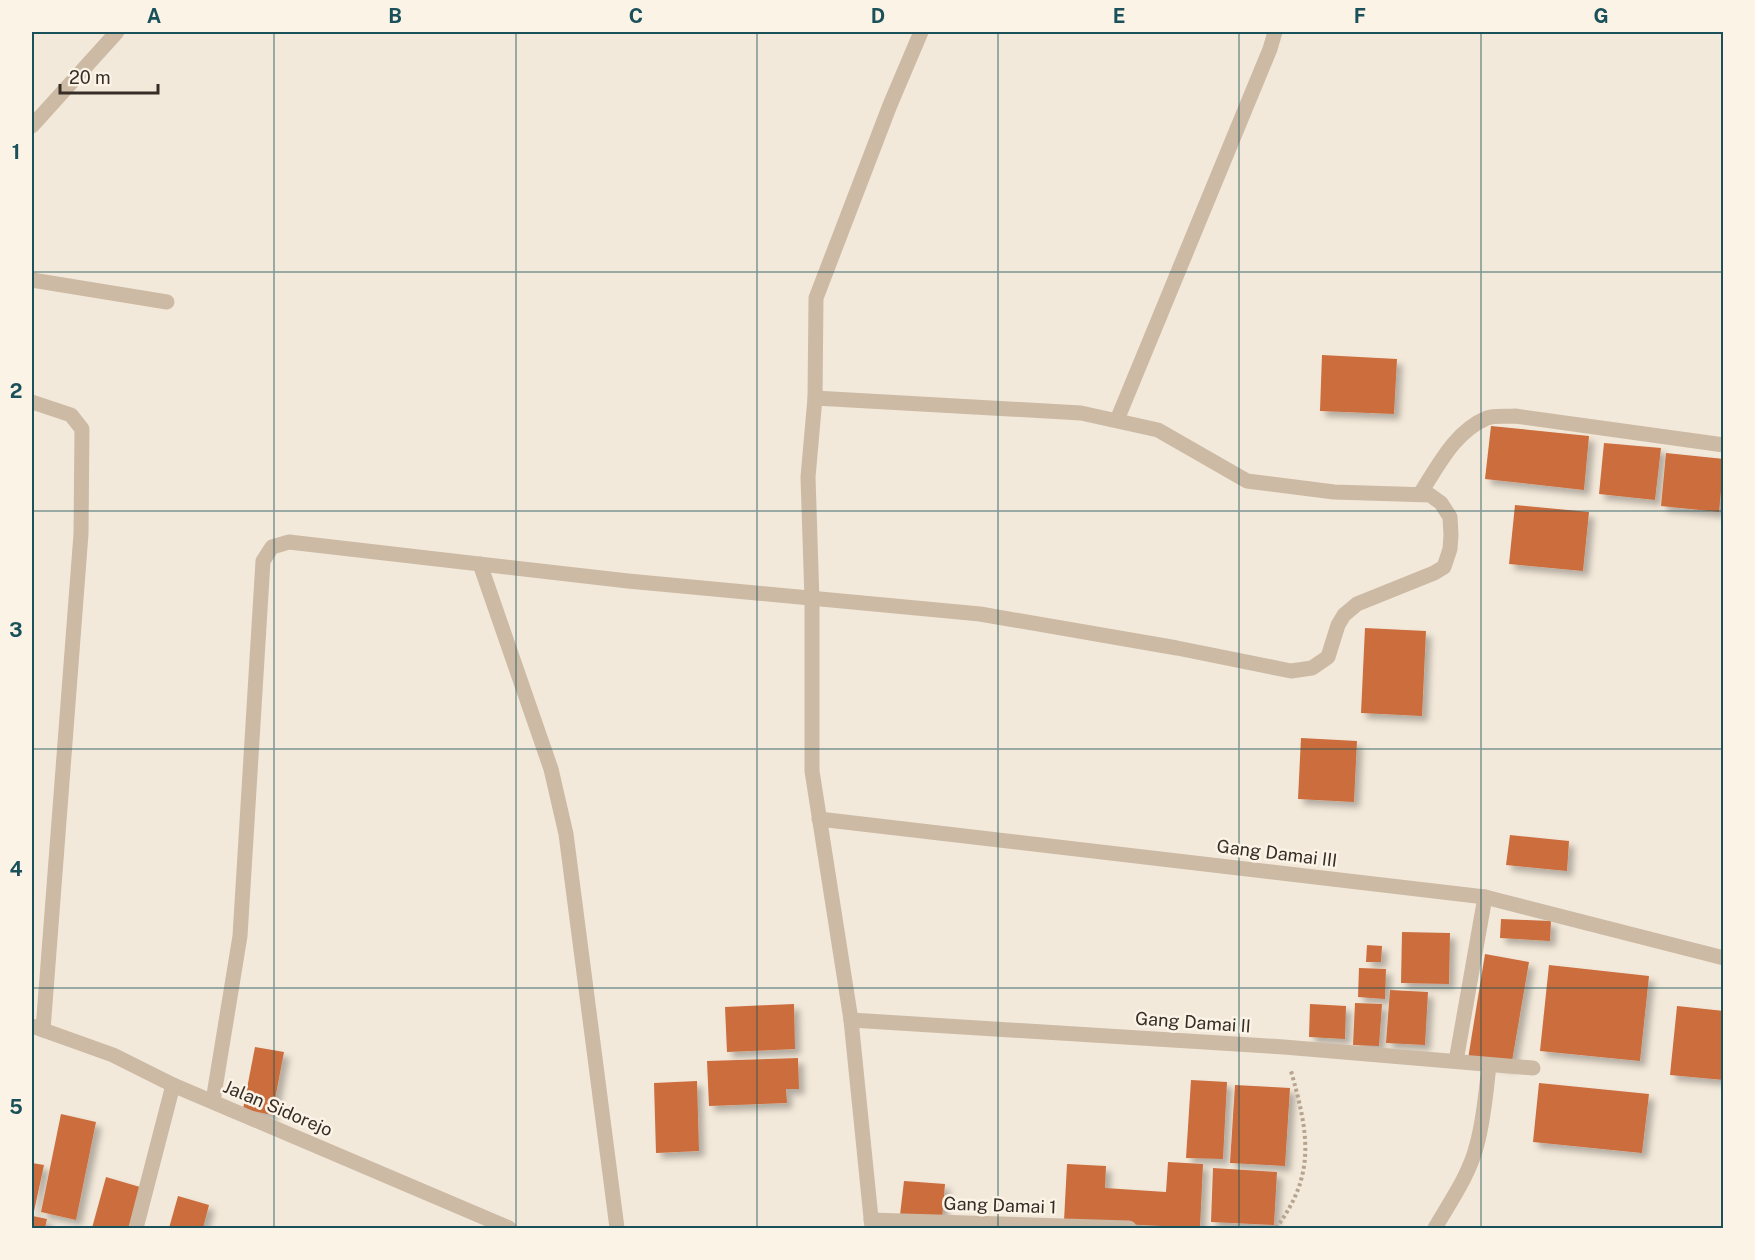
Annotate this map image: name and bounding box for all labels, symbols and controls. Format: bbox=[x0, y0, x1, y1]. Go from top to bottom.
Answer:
text: A bbox=[147, 4, 161, 28]
text: B bbox=[388, 4, 402, 28]
text: C bbox=[629, 4, 643, 28]
text: D bbox=[871, 4, 885, 28]
text: E bbox=[1113, 4, 1125, 28]
text: F bbox=[1354, 4, 1366, 28]
text: G bbox=[1593, 4, 1609, 28]
scale bar bbox=[60, 57, 158, 95]
text: 20 m bbox=[69, 67, 111, 88]
text: 1 bbox=[12, 140, 20, 164]
text: 2 bbox=[10, 379, 22, 403]
text: 3 bbox=[9, 618, 23, 642]
street label: Gang Damai III bbox=[1216, 835, 1338, 871]
text: 4 bbox=[9, 857, 23, 881]
street label: Gang Damai II bbox=[1134, 1007, 1252, 1037]
street label: Jalan Sidorejo bbox=[220, 1076, 336, 1140]
text: 5 bbox=[9, 1095, 23, 1119]
street label: Gang Damai 1 bbox=[943, 1193, 1057, 1217]

